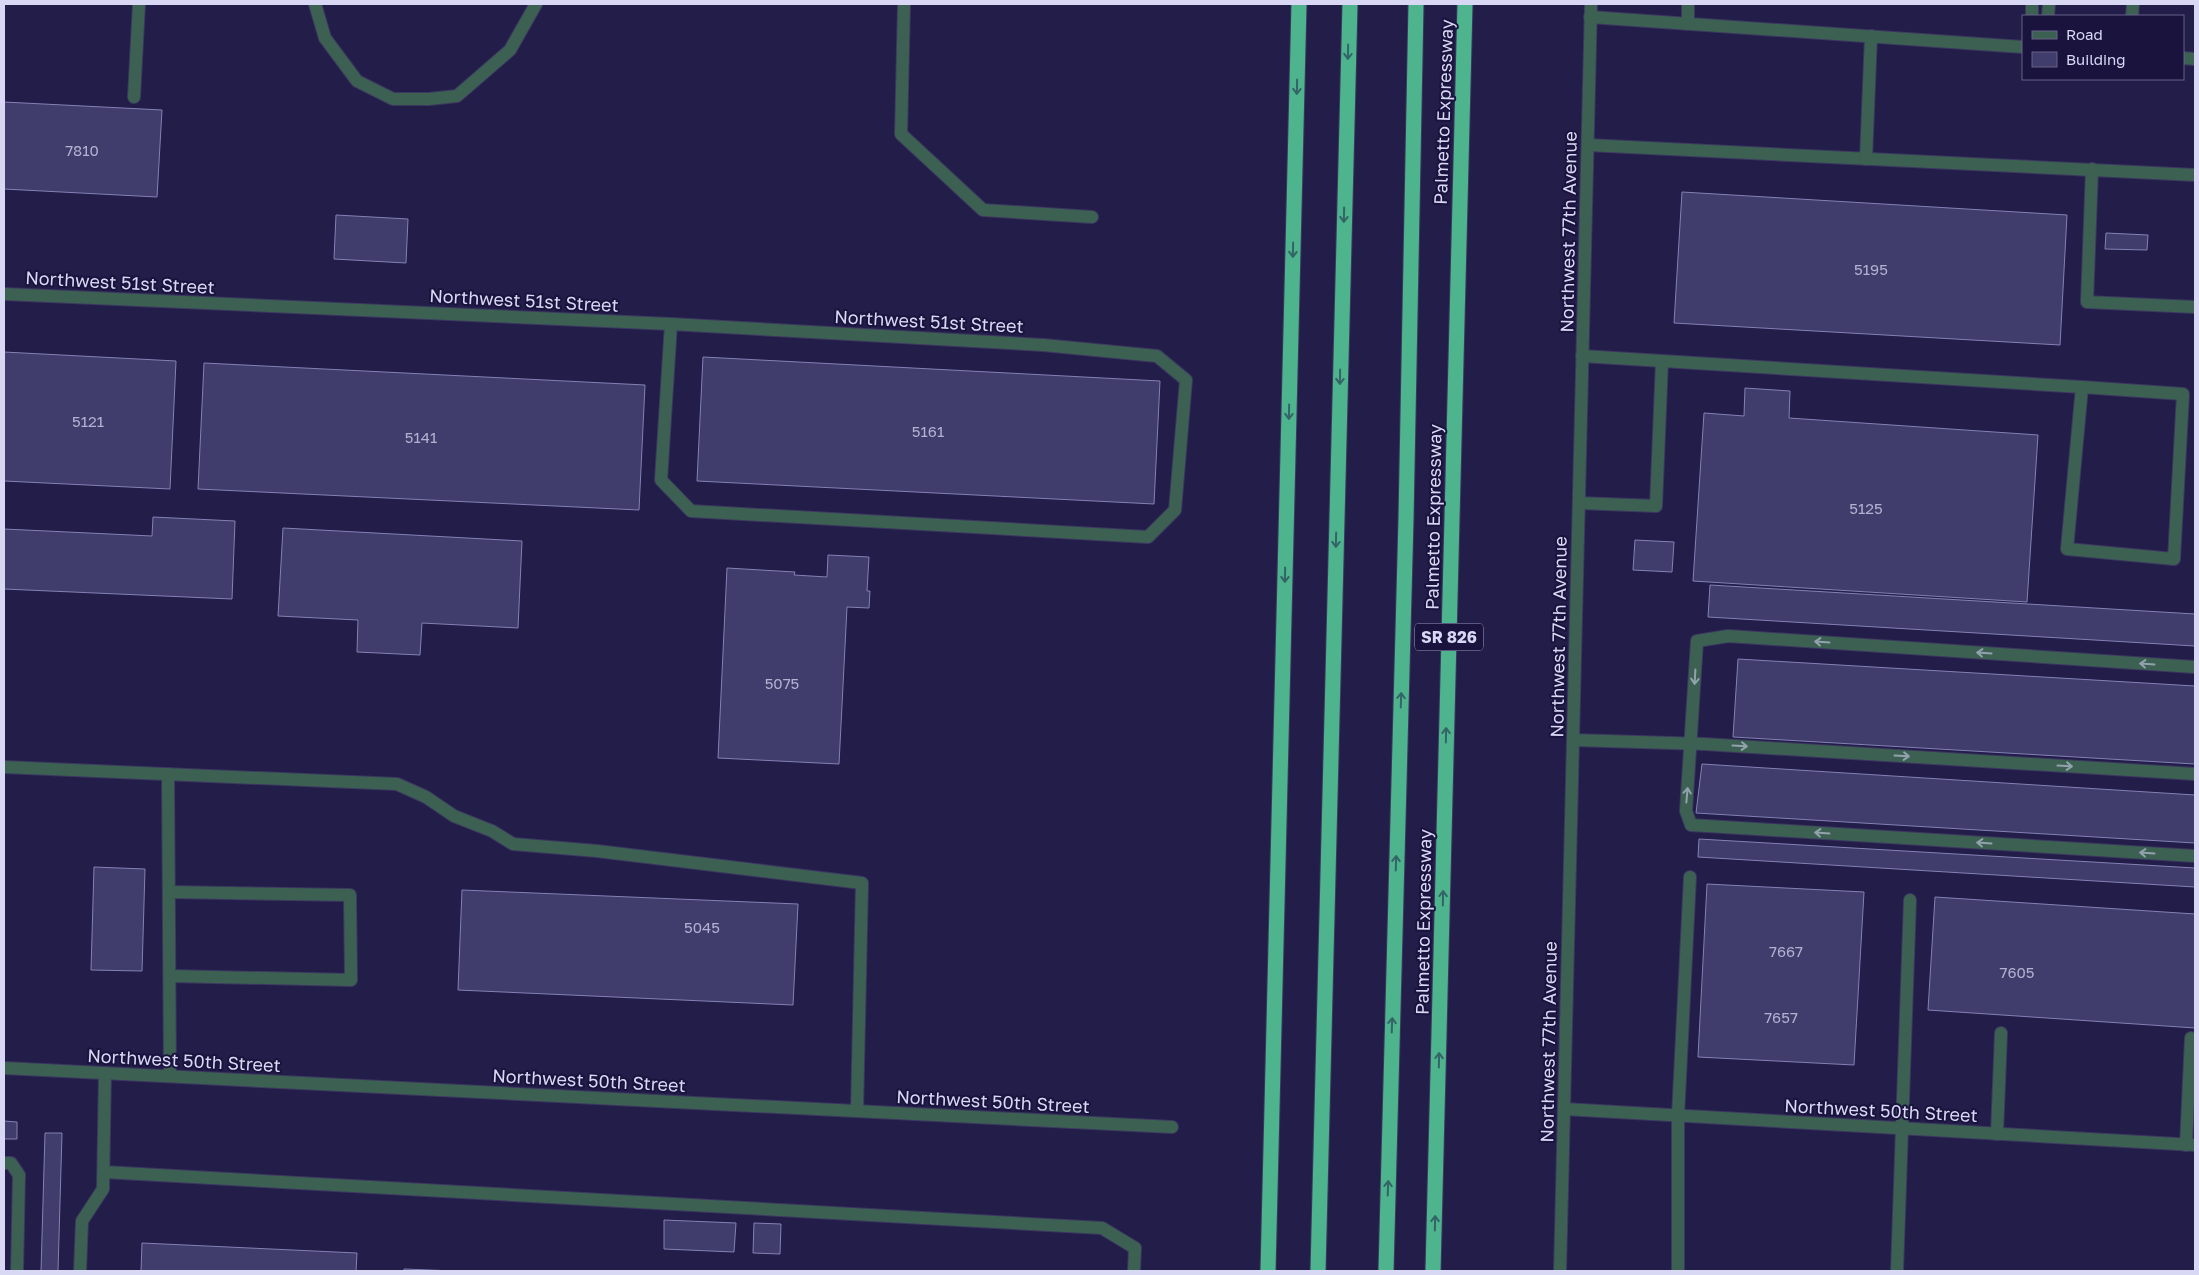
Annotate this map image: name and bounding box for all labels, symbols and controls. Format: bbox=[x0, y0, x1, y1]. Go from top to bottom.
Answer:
legend bbox=[2022, 15, 2184, 80]
street label: Palmetto Expressway bbox=[1429, 19, 1457, 205]
text: Road bbox=[2066, 25, 2103, 43]
one-way arrow bbox=[1344, 44, 1353, 60]
text: Building bbox=[2066, 50, 2126, 68]
one-way arrow bbox=[1292, 79, 1302, 95]
street label: Northwest 77th Avenue bbox=[1555, 131, 1581, 333]
house number: 7810 bbox=[65, 141, 99, 159]
one-way arrow bbox=[1340, 207, 1349, 223]
one-way arrow bbox=[1288, 242, 1298, 258]
house number: 5195 bbox=[1854, 260, 1888, 278]
street label: Northwest 51st Street bbox=[25, 266, 215, 298]
street label: Northwest 51st Street bbox=[429, 284, 619, 316]
street label: Northwest 51st Street bbox=[834, 305, 1024, 337]
one-way arrow bbox=[1336, 369, 1345, 385]
one-way arrow bbox=[1284, 404, 1294, 420]
house number: 5121 bbox=[72, 412, 104, 430]
house number: 5161 bbox=[912, 422, 944, 440]
street label: Palmetto Expressway bbox=[1420, 424, 1446, 610]
house number: 5141 bbox=[405, 428, 437, 446]
house number: 5125 bbox=[1849, 499, 1883, 517]
one-way arrow bbox=[1332, 532, 1341, 548]
street label: Northwest 77th Avenue bbox=[1545, 536, 1571, 738]
one-way arrow bbox=[1280, 566, 1290, 583]
road number: SR 826 bbox=[1415, 624, 1483, 650]
one-way arrow bbox=[1815, 637, 1831, 647]
one-way arrow bbox=[1977, 648, 1993, 658]
one-way arrow bbox=[2139, 659, 2155, 669]
one-way arrow bbox=[1691, 669, 1700, 685]
house number: 5075 bbox=[765, 674, 799, 692]
one-way arrow bbox=[1396, 692, 1406, 708]
one-way arrow bbox=[1442, 727, 1451, 743]
one-way arrow bbox=[1732, 742, 1748, 751]
one-way arrow bbox=[1894, 752, 1910, 761]
one-way arrow bbox=[2056, 761, 2072, 770]
one-way arrow bbox=[1682, 788, 1692, 804]
street label: Palmetto Expressway bbox=[1410, 829, 1436, 1015]
one-way arrow bbox=[1814, 829, 1830, 838]
one-way arrow bbox=[1977, 839, 1993, 848]
one-way arrow bbox=[2139, 849, 2155, 858]
one-way arrow bbox=[1392, 855, 1401, 871]
one-way arrow bbox=[1438, 890, 1447, 906]
house number: 5045 bbox=[684, 918, 720, 936]
street label: Northwest 77th Avenue bbox=[1535, 941, 1561, 1143]
house number: 7667 bbox=[1769, 942, 1803, 960]
house number: 7605 bbox=[1999, 963, 2035, 981]
house number: 7657 bbox=[1764, 1008, 1798, 1026]
one-way arrow bbox=[1387, 1017, 1397, 1034]
street label: Northwest 50th Street bbox=[87, 1044, 281, 1076]
one-way arrow bbox=[1434, 1052, 1443, 1068]
street label: Northwest 50th Street bbox=[492, 1064, 686, 1096]
street label: Northwest 50th Street bbox=[896, 1085, 1090, 1117]
street label: Northwest 50th Street bbox=[1784, 1094, 1978, 1126]
one-way arrow bbox=[1383, 1180, 1393, 1196]
one-way arrow bbox=[1430, 1215, 1439, 1231]

